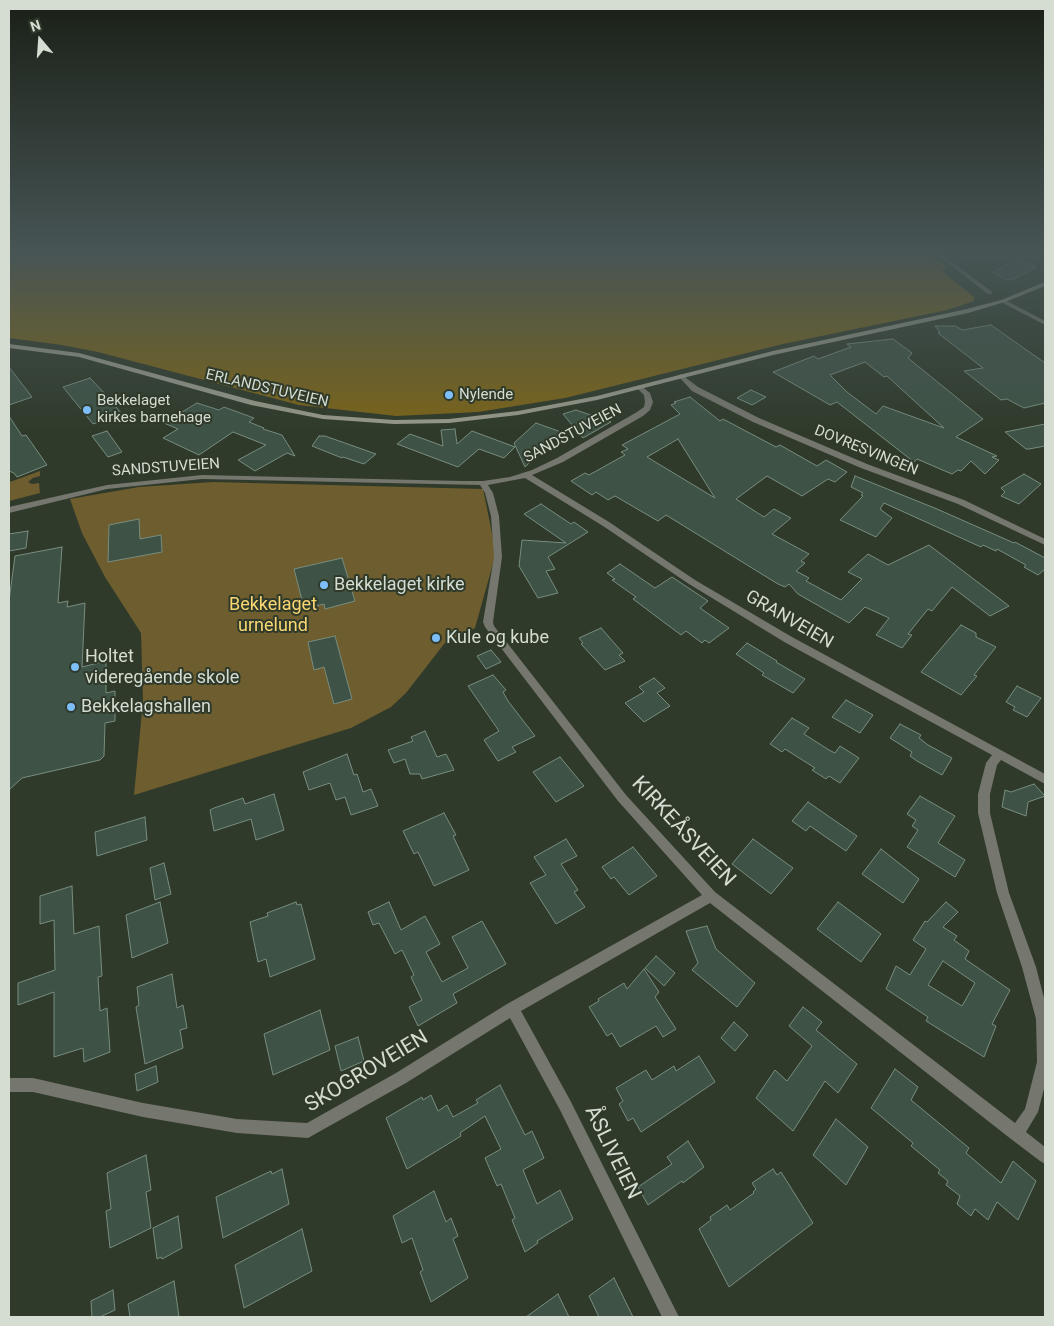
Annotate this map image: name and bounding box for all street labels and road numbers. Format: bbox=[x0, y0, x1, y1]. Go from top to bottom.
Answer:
street label: ERLANDSTUVEIEN bbox=[204, 366, 330, 412]
street label: SANDSTUVEIEN bbox=[521, 401, 625, 467]
street label: DOVRESVINGEN bbox=[812, 422, 920, 480]
street label: SANDSTUVEIEN bbox=[111, 455, 221, 481]
street label: GRANVEIEN bbox=[741, 586, 837, 654]
street label: KIRKEÅSVEIEN bbox=[626, 772, 740, 892]
street label: SKOGROVEIEN bbox=[301, 1025, 433, 1119]
street label: ÅSLIVEIEN bbox=[579, 1102, 645, 1204]

